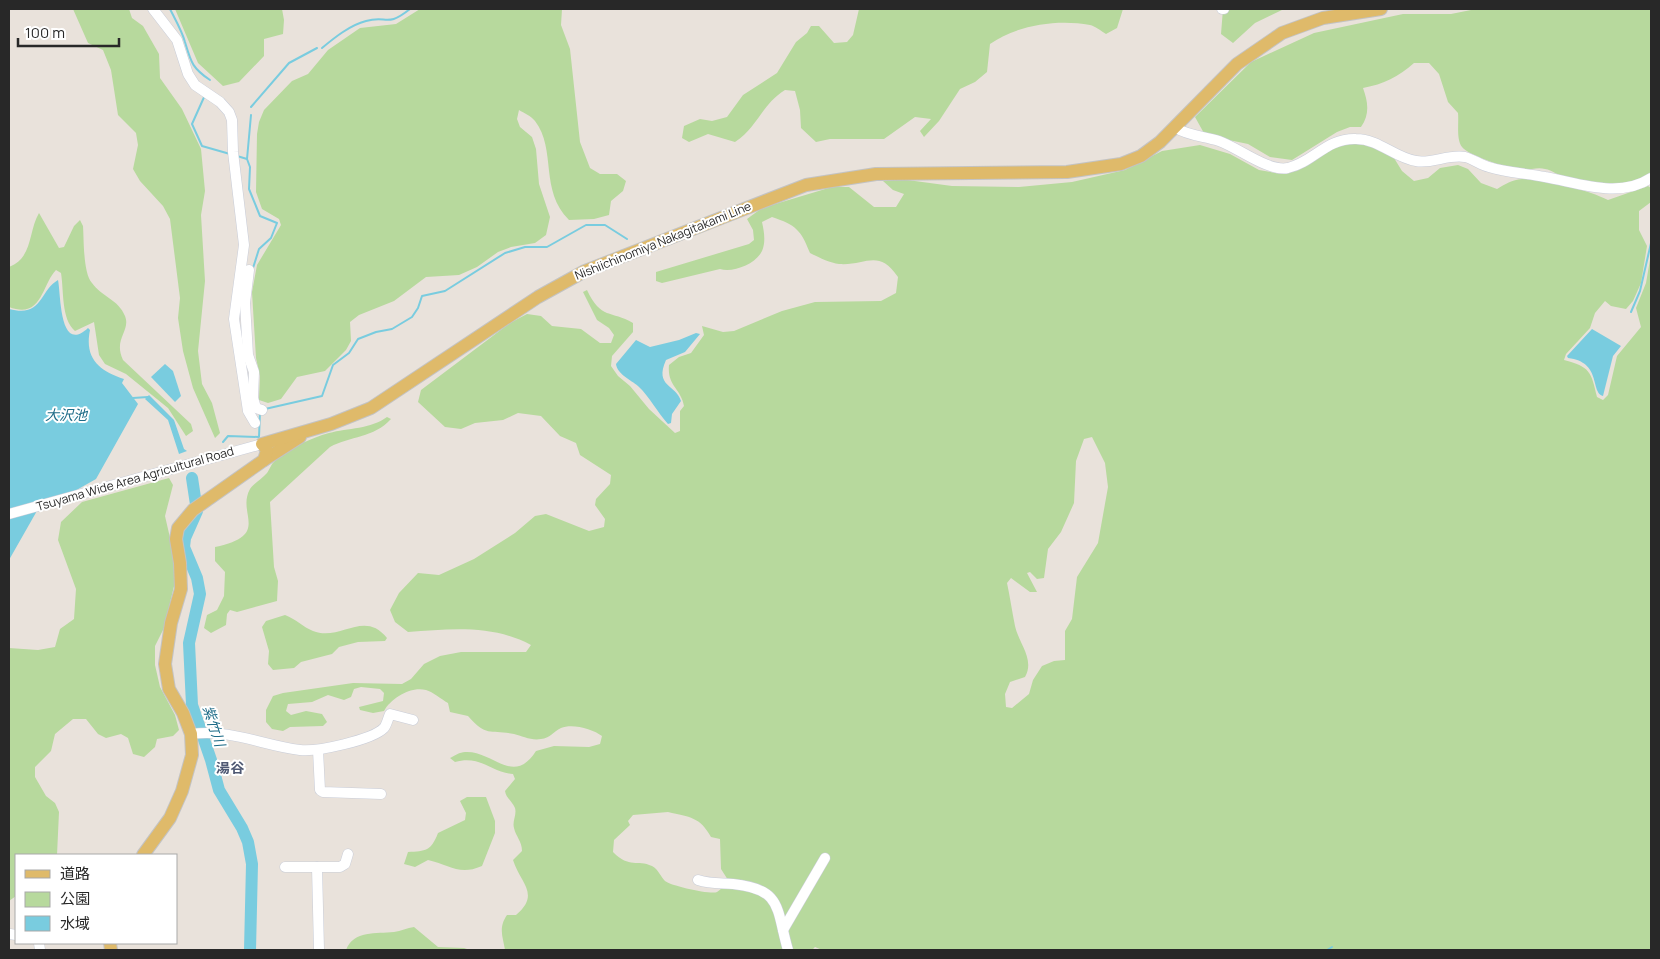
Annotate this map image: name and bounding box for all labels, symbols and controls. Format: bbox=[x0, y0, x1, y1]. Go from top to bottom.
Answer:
scale bar bbox=[18, 15, 119, 47]
text: 100 m bbox=[25, 22, 65, 43]
street label: Nishiichinomiya Nakagitakami Line bbox=[572, 197, 754, 284]
water label: 大沢池 bbox=[45, 405, 89, 424]
street label: Tsuyama Wide Area Agricultural Road bbox=[34, 442, 236, 515]
water label: 紫竹川 bbox=[199, 703, 231, 751]
district label: 湯谷 bbox=[216, 758, 245, 777]
legend bbox=[15, 854, 178, 944]
text: 道路 bbox=[60, 863, 90, 884]
text: 公園 bbox=[60, 888, 90, 909]
text: 水域 bbox=[60, 913, 90, 934]

